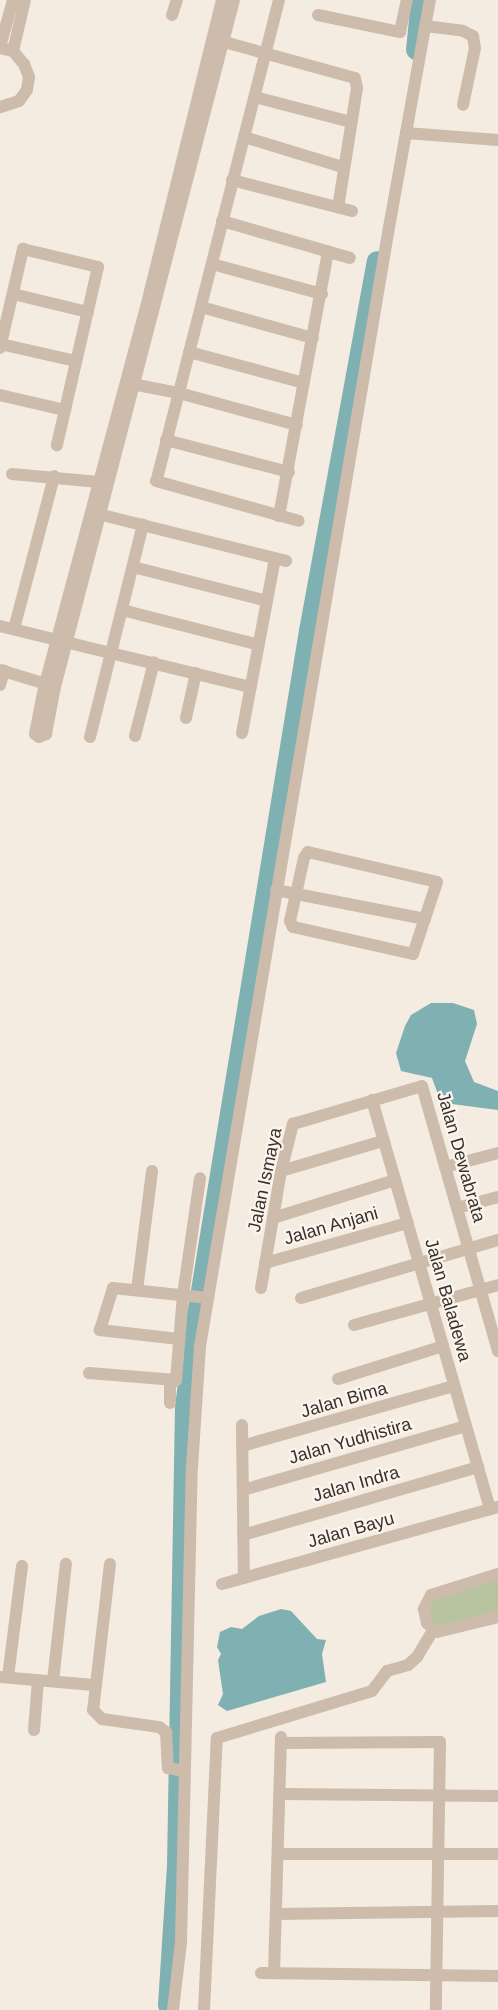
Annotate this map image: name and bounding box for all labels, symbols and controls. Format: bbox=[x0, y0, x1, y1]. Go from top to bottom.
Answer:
street label: Jalan Dewabrata bbox=[432, 1089, 490, 1225]
street label: Jalan Ismaya bbox=[243, 1126, 287, 1234]
street label: Jalan Anjani bbox=[281, 1202, 381, 1250]
street label: Jalan Baladewa bbox=[420, 1236, 476, 1364]
street label: Jalan Bima bbox=[298, 1377, 390, 1423]
street label: Jalan Yudhistira bbox=[286, 1413, 414, 1469]
street label: Jalan Indra bbox=[310, 1461, 402, 1507]
street label: Jalan Bayu bbox=[305, 1507, 397, 1553]

